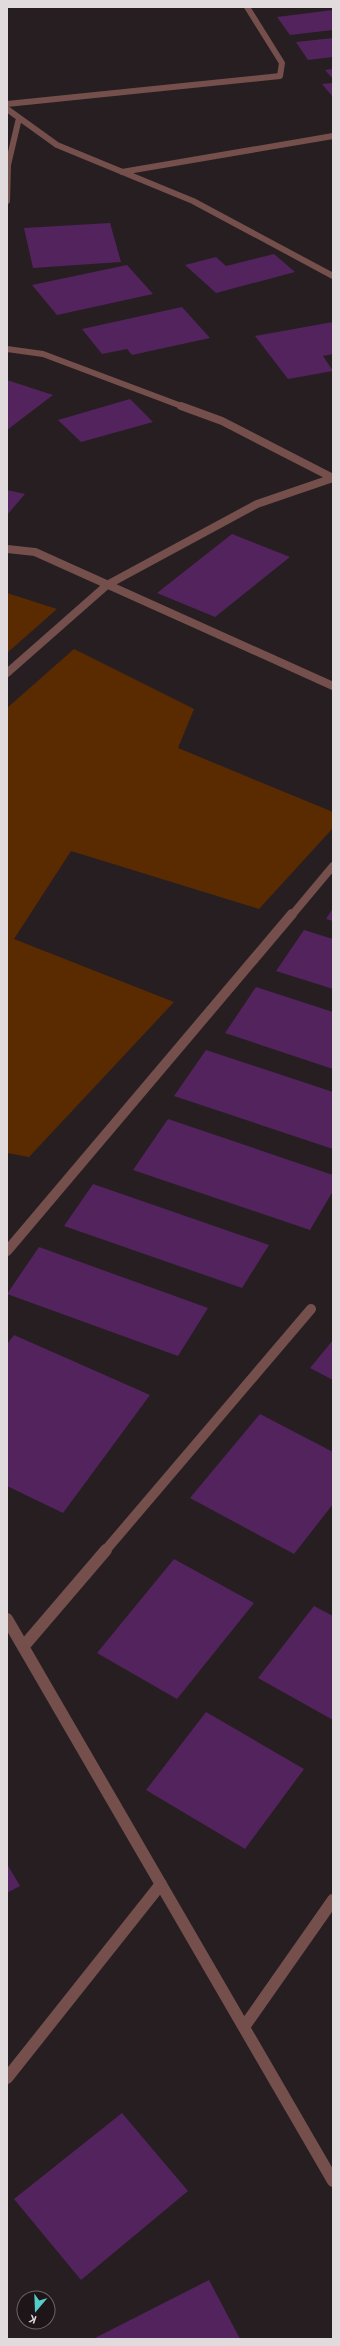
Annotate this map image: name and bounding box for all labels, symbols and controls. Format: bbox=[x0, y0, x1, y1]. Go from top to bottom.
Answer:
north arrow bbox=[16, 2290, 56, 2330]
text: K bbox=[27, 2312, 38, 2327]

